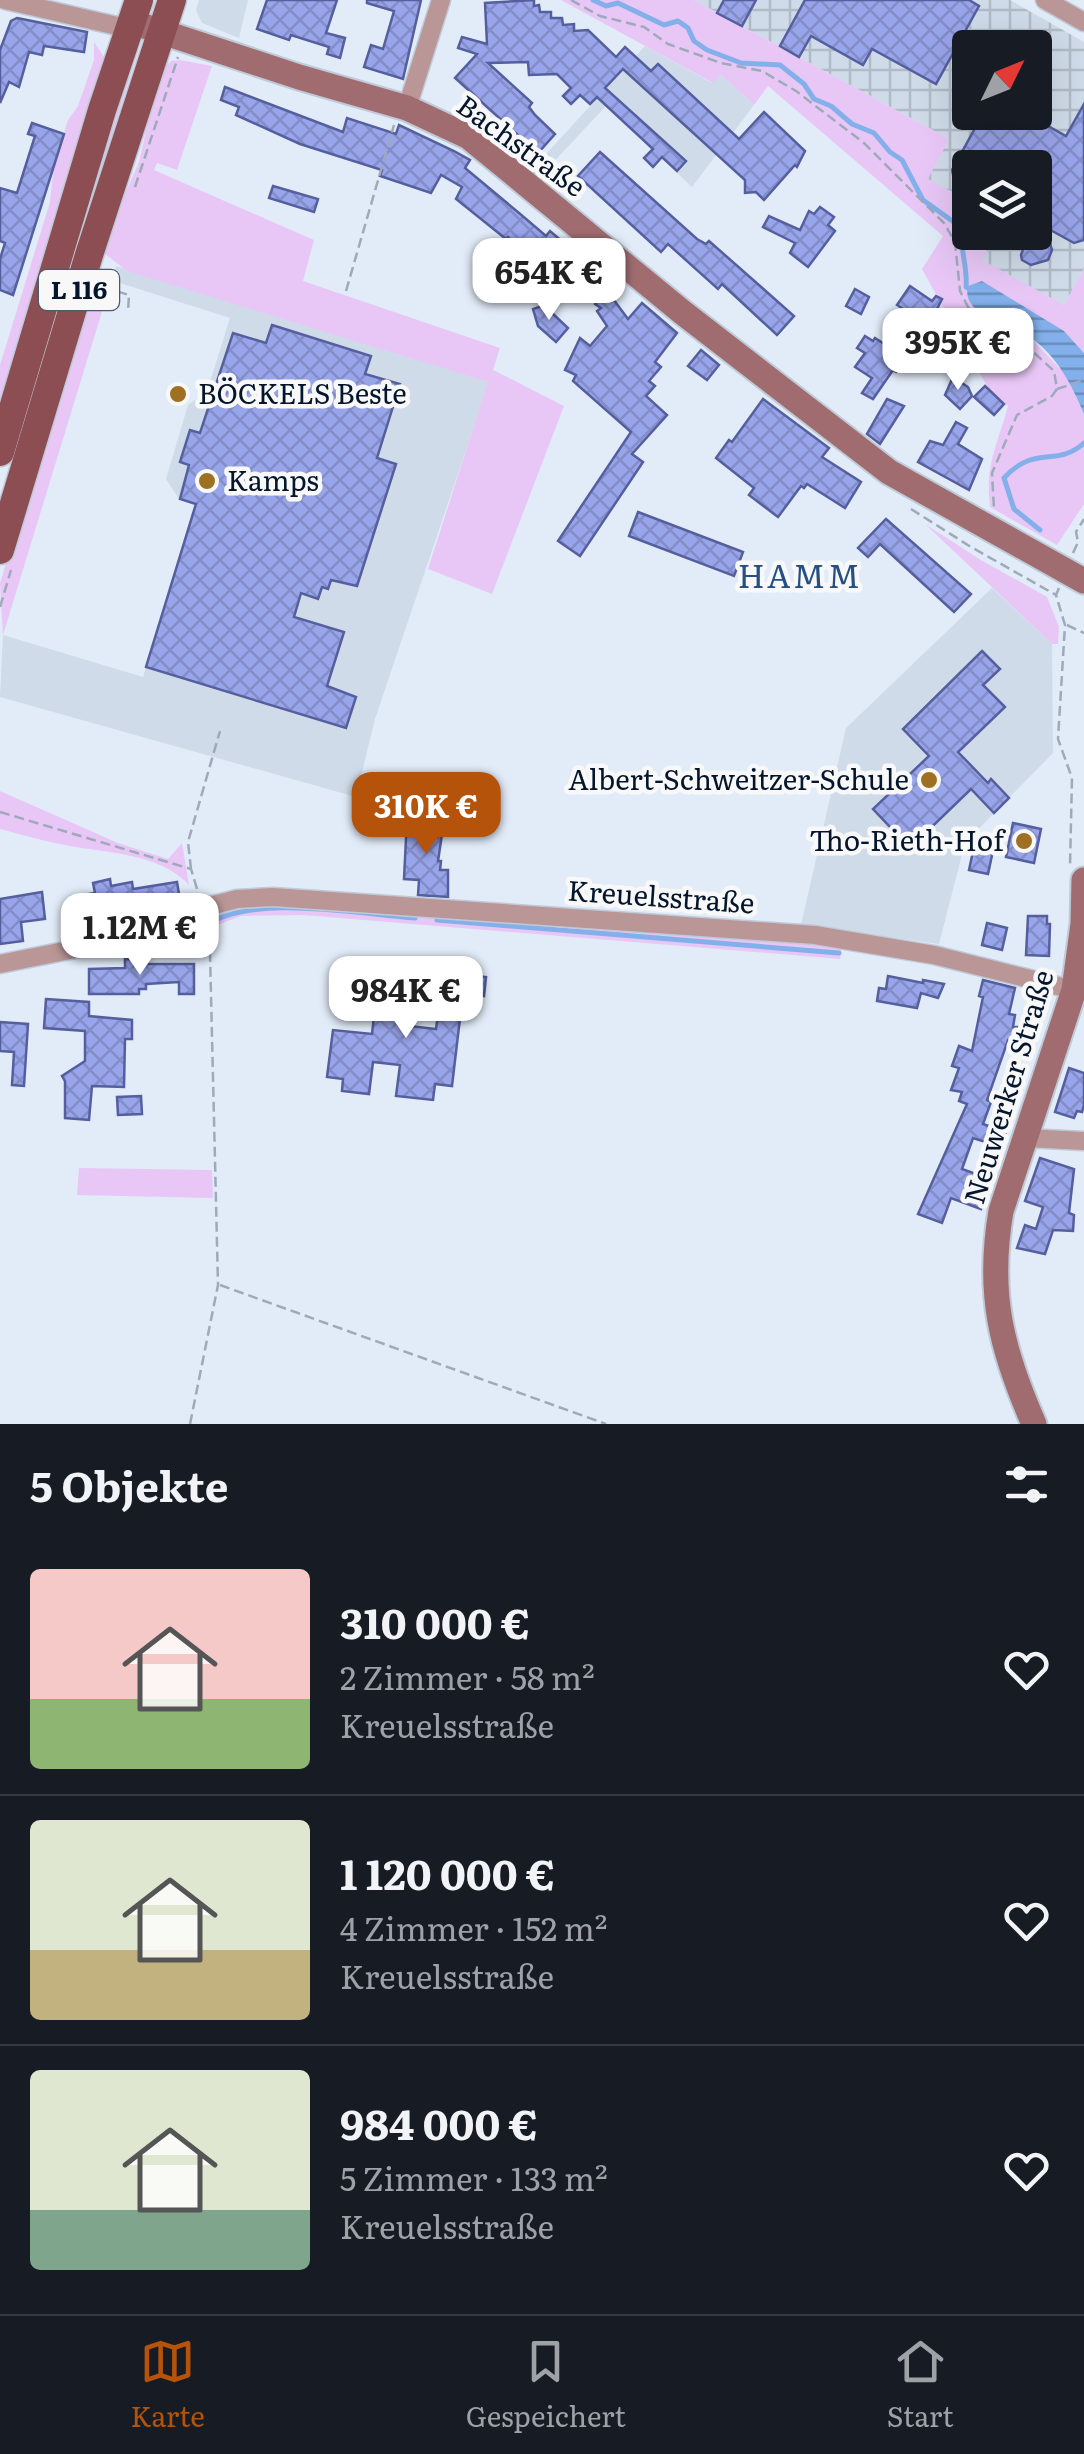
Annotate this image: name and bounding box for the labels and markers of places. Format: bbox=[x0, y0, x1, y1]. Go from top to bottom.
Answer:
pin: 654K € bbox=[468, 238, 630, 323]
pin: 395K € bbox=[877, 308, 1039, 393]
place label: BÖCKELS Beste bbox=[198, 371, 407, 413]
marker: BÖCKELS Beste bbox=[167, 383, 189, 405]
place label: Kamps bbox=[227, 458, 319, 500]
marker: Kamps bbox=[196, 470, 218, 492]
place label: Albert-Schweitzer-Schule bbox=[568, 757, 909, 799]
marker: Albert-Schweitzer-Schule bbox=[918, 769, 940, 791]
pin: 310K € bbox=[345, 772, 507, 857]
place label: Tho-Rieth-Hof bbox=[809, 818, 1006, 860]
marker: Tho-Rieth-Hof bbox=[1013, 830, 1035, 852]
pin: 1.12M € bbox=[48, 893, 232, 978]
pin: 984K € bbox=[325, 956, 487, 1041]

